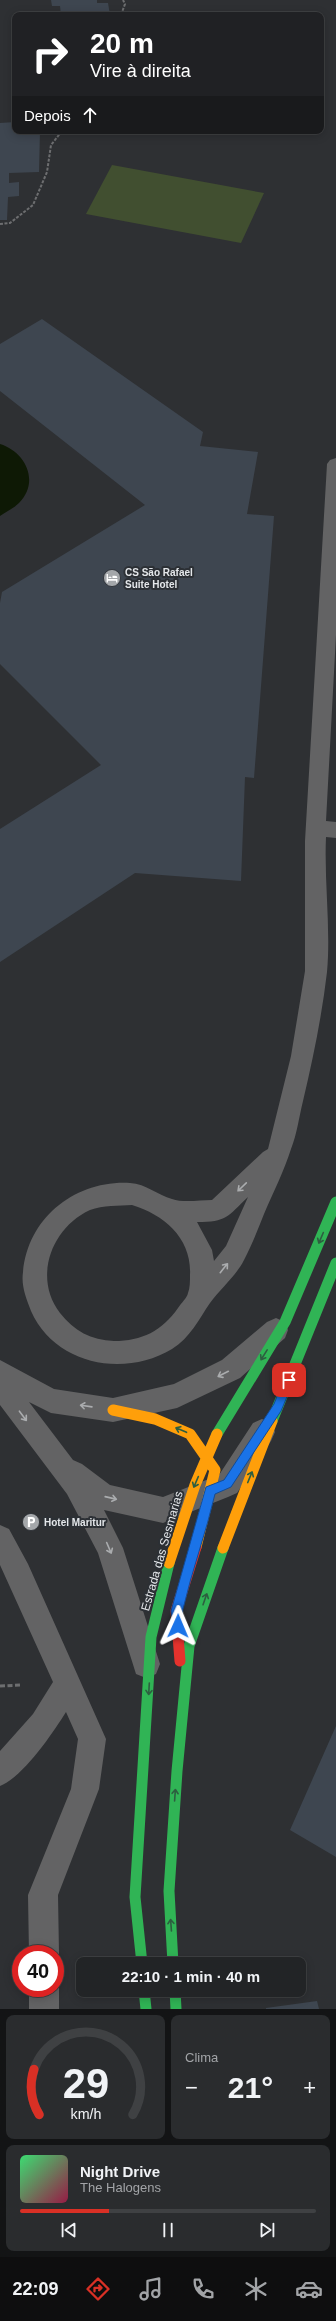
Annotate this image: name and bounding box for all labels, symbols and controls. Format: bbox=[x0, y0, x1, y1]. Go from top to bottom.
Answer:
icon: right bbox=[24, 28, 76, 80]
text: 20 m bbox=[90, 28, 154, 59]
text: Vire à direita bbox=[90, 61, 191, 81]
icon: ahead bbox=[79, 104, 101, 126]
text: Depois bbox=[24, 107, 71, 124]
place label: CS São Rafael Suite Hotel bbox=[125, 567, 193, 590]
hotel icon: CS São Rafael Suite Hotel bbox=[102, 568, 122, 588]
one-way arrow bbox=[237, 1182, 247, 1192]
one-way arrow bbox=[316, 1232, 324, 1244]
one-way arrow bbox=[219, 1263, 228, 1273]
one-way arrow bbox=[260, 1349, 268, 1361]
pin bbox=[272, 1363, 306, 1397]
icon: arrive bbox=[278, 1369, 300, 1391]
one-way arrow bbox=[217, 1370, 229, 1378]
one-way arrow bbox=[80, 1402, 93, 1410]
one-way arrow bbox=[19, 1410, 28, 1421]
one-way arrow bbox=[175, 1426, 187, 1433]
one-way arrow bbox=[247, 1471, 254, 1483]
one-way arrow bbox=[192, 1475, 200, 1487]
street label: Estrada das Sesmarias bbox=[138, 1489, 186, 1613]
one-way arrow bbox=[104, 1495, 117, 1503]
parking icon: Hotel Maritur bbox=[21, 1512, 41, 1532]
place label: Hotel Maritur bbox=[44, 1517, 106, 1528]
one-way arrow bbox=[106, 1541, 114, 1553]
one-way arrow bbox=[202, 1593, 210, 1605]
position arrow bbox=[157, 1605, 199, 1647]
one-way arrow bbox=[145, 1682, 152, 1695]
one-way arrow bbox=[172, 1789, 179, 1802]
one-way arrow bbox=[167, 1919, 174, 1932]
speed limit sign: 40 bbox=[12, 1945, 64, 1997]
text: 22:10 · 1 min · 40 m bbox=[122, 1968, 260, 1985]
text: Clima bbox=[185, 2050, 218, 2065]
text: 29 bbox=[62, 2060, 109, 2107]
text: 21° bbox=[228, 2071, 273, 2104]
text: − bbox=[185, 2075, 198, 2100]
text: + bbox=[303, 2075, 316, 2100]
text: km/h bbox=[70, 2106, 101, 2122]
text: Night Drive bbox=[80, 2163, 160, 2180]
text: The Halogens bbox=[80, 2180, 161, 2195]
icon: previous bbox=[58, 2219, 80, 2241]
icon: pause bbox=[157, 2219, 179, 2241]
icon: next bbox=[256, 2219, 278, 2241]
icon: directions bbox=[84, 2275, 112, 2303]
icon: music bbox=[137, 2275, 165, 2303]
icon: phone bbox=[189, 2275, 217, 2303]
icon: climate bbox=[242, 2275, 270, 2303]
icon: car bbox=[295, 2275, 323, 2303]
text: 22:09 bbox=[12, 2279, 59, 2299]

